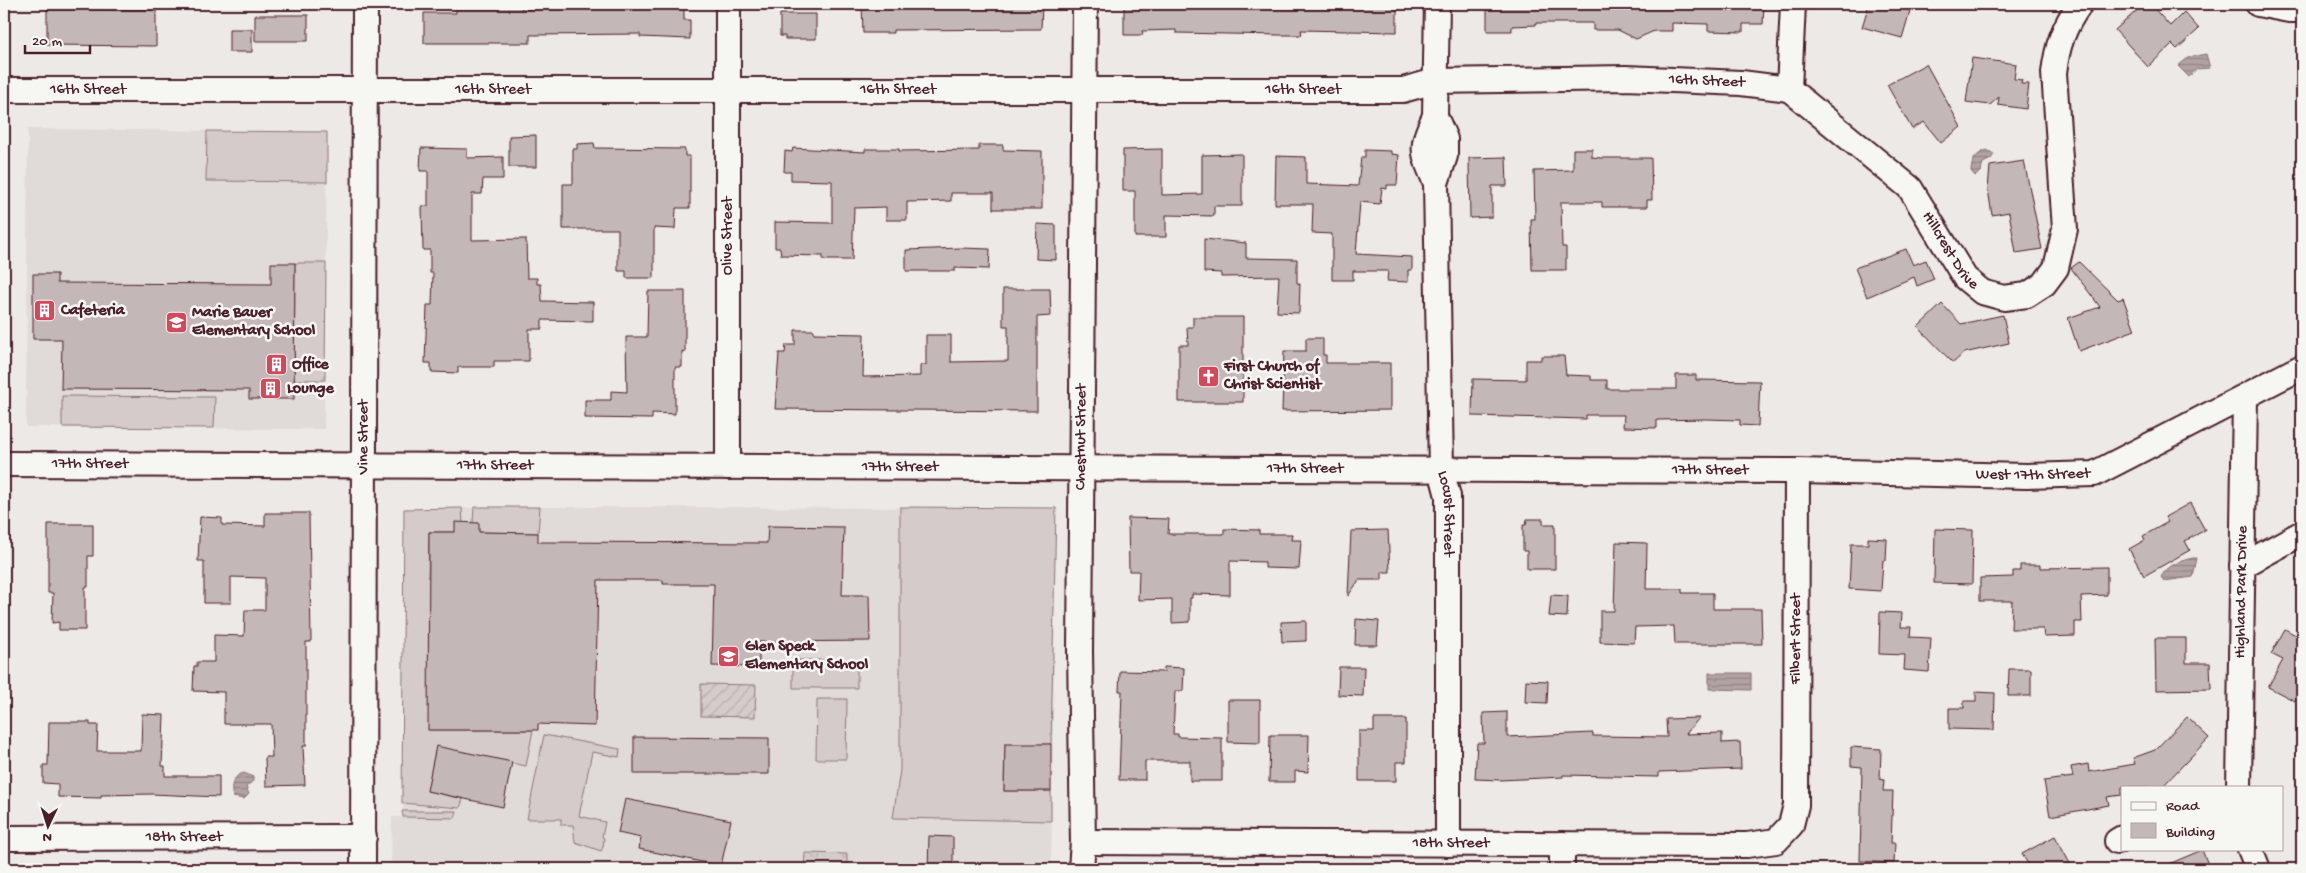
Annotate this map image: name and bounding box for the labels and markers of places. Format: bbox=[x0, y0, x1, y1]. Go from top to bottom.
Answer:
building icon: Cafeteria bbox=[33, 299, 57, 323]
place label: Cafeteria bbox=[60, 301, 126, 321]
place label: Marie Bauer Elementary School bbox=[192, 304, 316, 341]
school or university icon: Marie Bauer Elementary School bbox=[164, 310, 188, 334]
building icon: Office bbox=[264, 353, 288, 377]
place label: Office bbox=[292, 355, 329, 375]
place label: First Church of Christ Scientist bbox=[1223, 357, 1323, 395]
church icon: First Church of Christ Scientist bbox=[1196, 364, 1220, 388]
building icon: Lounge bbox=[259, 377, 283, 401]
place label: Lounge bbox=[287, 380, 334, 399]
place label: Glen Speck Elementary School bbox=[745, 638, 869, 675]
school or university icon: Glen Speck Elementary School bbox=[717, 644, 741, 668]

